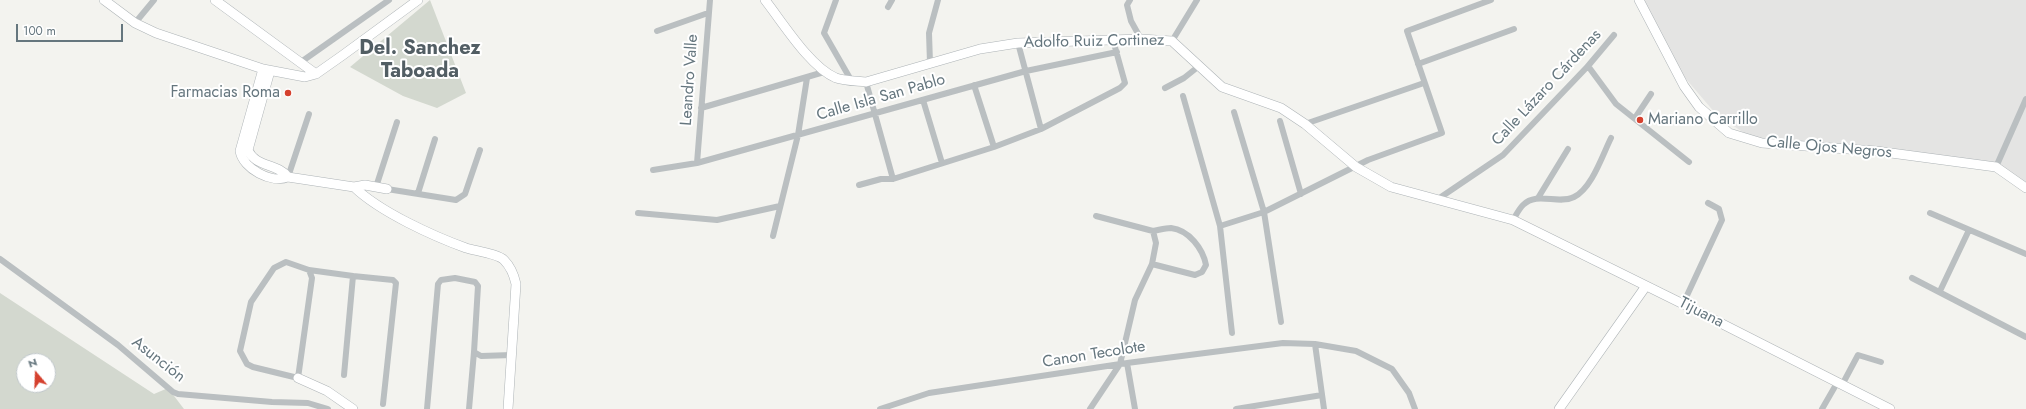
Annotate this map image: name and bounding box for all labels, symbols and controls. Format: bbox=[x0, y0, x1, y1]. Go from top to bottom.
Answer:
scale bar bbox=[18, 16, 125, 42]
text: 100 m bbox=[23, 22, 56, 40]
street label: Calle Lázaro Cárdenas bbox=[1488, 26, 1606, 150]
street label: Adolfo Ruiz Cortinez bbox=[1023, 31, 1165, 53]
street label: Leandro Valle bbox=[677, 34, 703, 126]
district label: Del. Sanchez Taboada bbox=[359, 37, 481, 84]
street label: Calle Isla San Pablo bbox=[815, 70, 947, 126]
place label: Farmacias Roma bbox=[170, 83, 280, 103]
marker: Farmacias Roma bbox=[283, 88, 293, 98]
place label: Mariano Carrillo bbox=[1648, 110, 1758, 130]
marker: Mariano Carrillo bbox=[1635, 115, 1645, 125]
street label: Calle Ojos Negros bbox=[1765, 133, 1893, 163]
street label: Tijuana bbox=[1675, 294, 1727, 332]
street label: Asunción bbox=[127, 333, 189, 387]
street label: Canon Tecolote bbox=[1041, 337, 1147, 373]
north arrow bbox=[16, 353, 56, 393]
text: N bbox=[26, 354, 39, 372]

